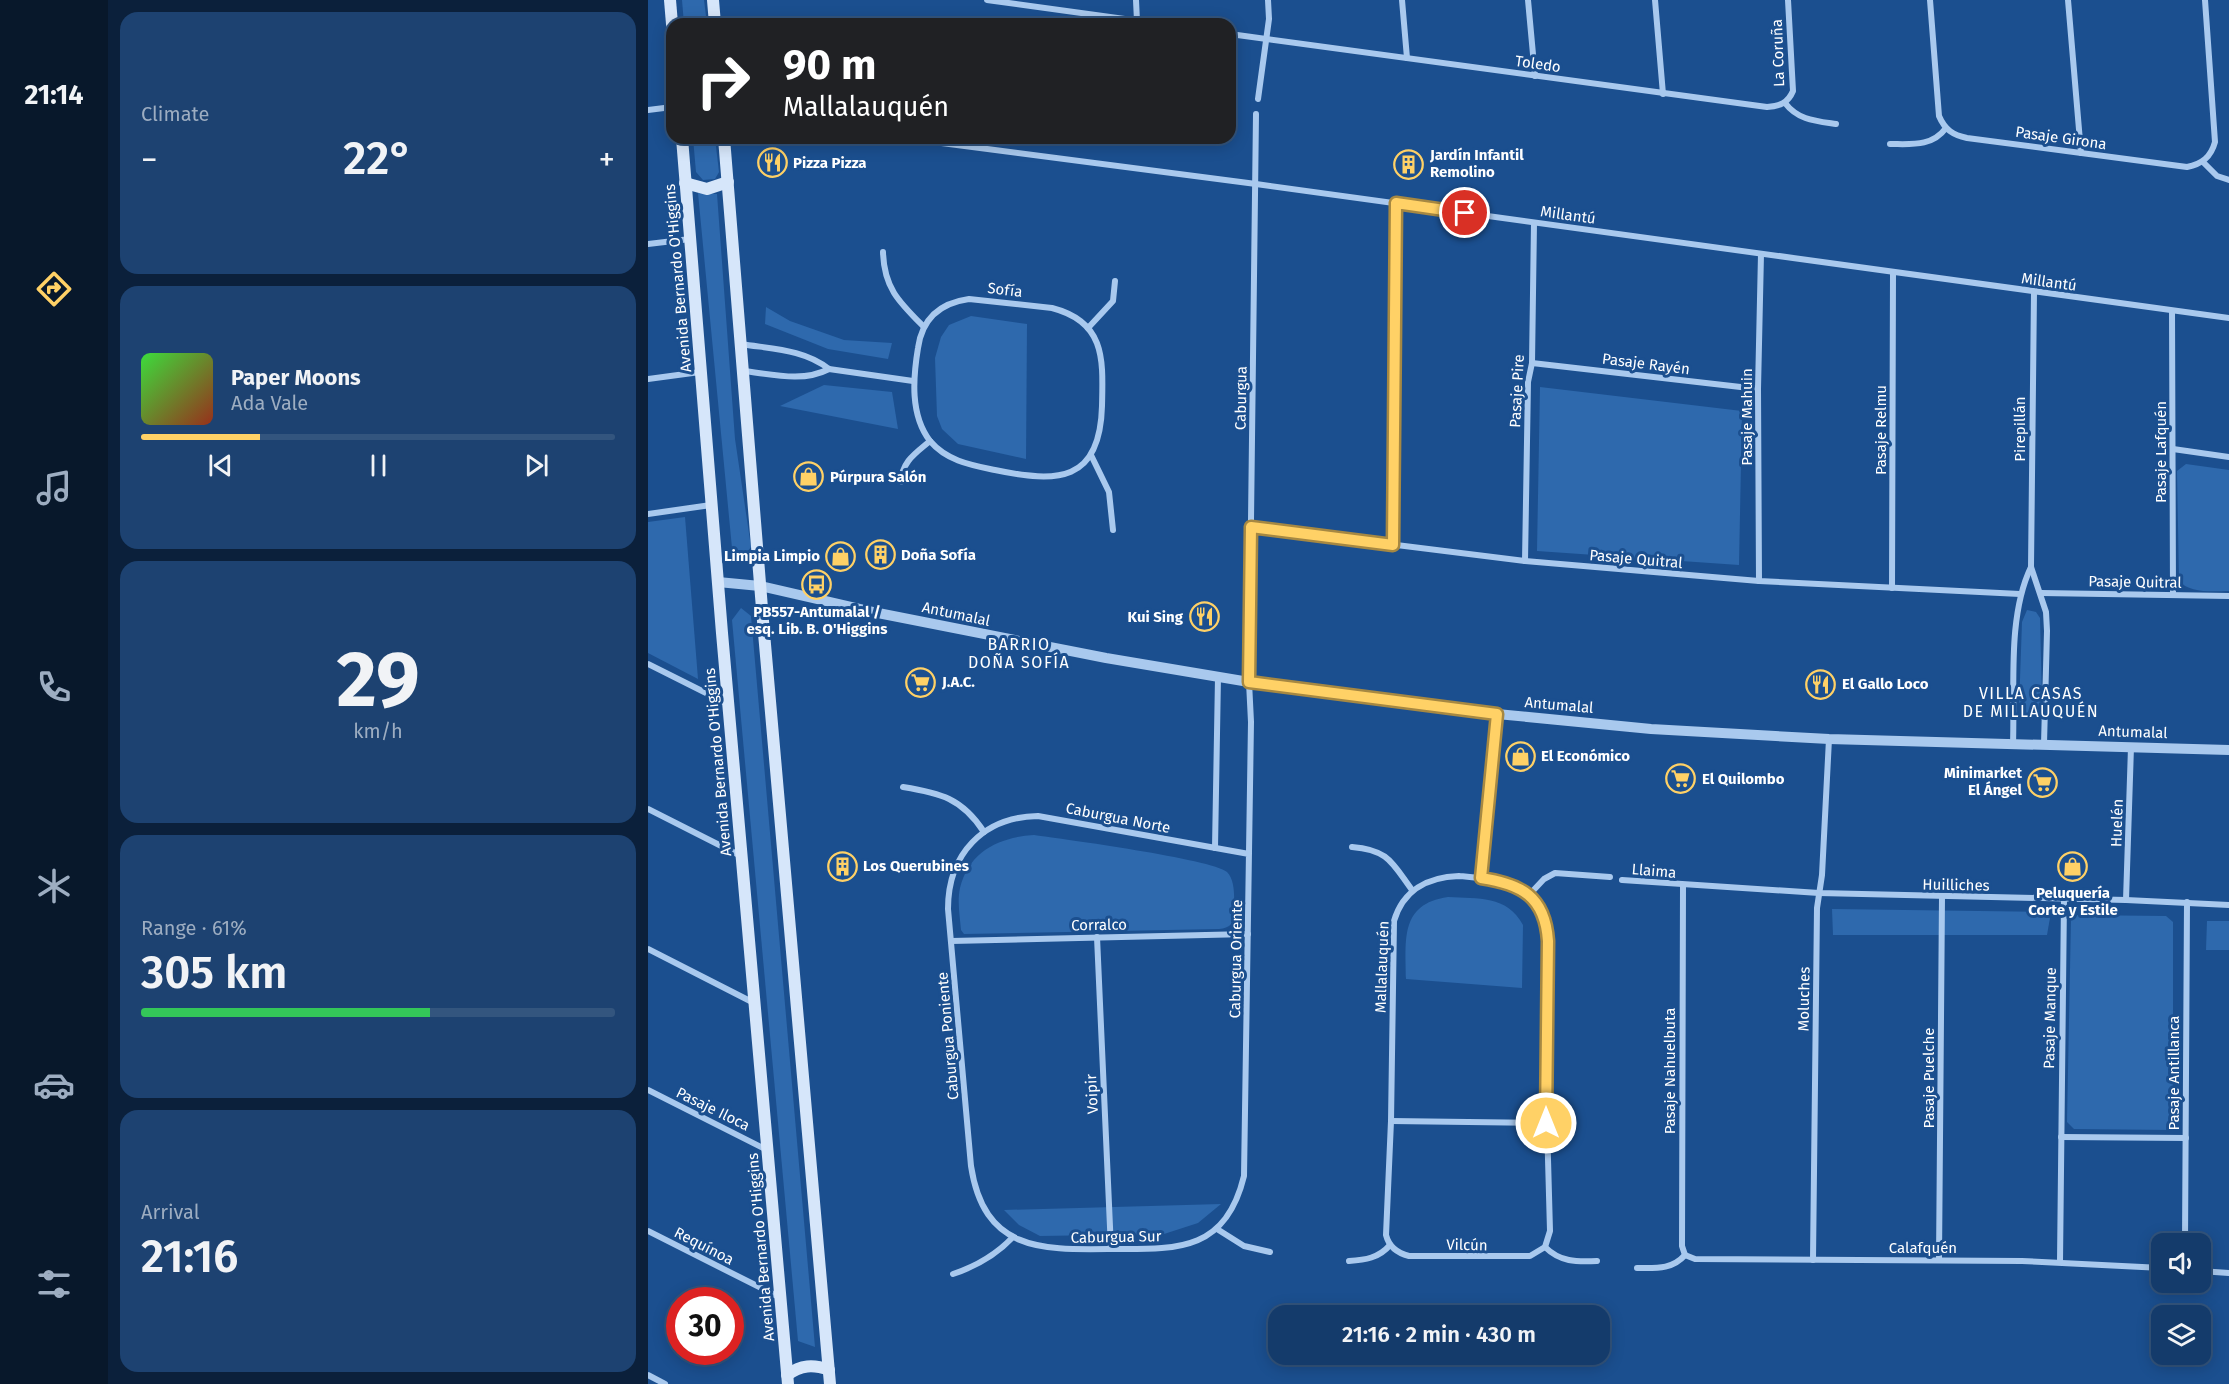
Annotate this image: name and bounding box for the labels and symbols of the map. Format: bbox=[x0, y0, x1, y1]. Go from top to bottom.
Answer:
street label: La Coruña bbox=[1768, 19, 1788, 87]
street label: Toledo bbox=[1514, 52, 1562, 76]
street label: Pasaje Girona bbox=[2014, 123, 2108, 153]
place label: Jardín Infantil Remolino bbox=[1429, 146, 1524, 181]
restaurant icon: Pizza Pizza bbox=[756, 147, 788, 179]
building icon: Jardín Infantil Remolino bbox=[1393, 148, 1425, 180]
place label: Pizza Pizza bbox=[793, 154, 867, 172]
street label: Avenida Bernardo O'Higgins bbox=[661, 183, 695, 373]
pin bbox=[1439, 187, 1490, 238]
street label: Millantú bbox=[1539, 202, 1597, 228]
street label: Millantú bbox=[2020, 269, 2078, 295]
street label: Sofía bbox=[986, 279, 1024, 301]
street label: Pasaje Rayén bbox=[1601, 350, 1691, 378]
street label: Pasaje Pire bbox=[1506, 354, 1528, 428]
street label: Caburgua bbox=[1231, 366, 1251, 430]
street label: Pasaje Mahuin bbox=[1738, 368, 1756, 466]
street label: Pasaje Relmu bbox=[1872, 385, 1890, 475]
street label: Pirepillán bbox=[2011, 396, 2029, 462]
street label: Pasaje Lafquén bbox=[2152, 401, 2170, 503]
shop icon: Púrpura Salón bbox=[793, 461, 825, 493]
place label: Púrpura Salón bbox=[830, 468, 926, 486]
building icon: Doña Sofía bbox=[864, 539, 896, 571]
shop icon: Limpia Limpio bbox=[825, 540, 857, 572]
place label: Doña Sofía bbox=[901, 546, 976, 564]
street label: Pasaje Quitral bbox=[1589, 546, 1684, 572]
place label: Limpia Limpio bbox=[724, 547, 820, 565]
bus stop icon: PB557-Antumalal / esq. Lib. B. O'Higgins bbox=[801, 569, 833, 601]
street label: Pasaje Quitral bbox=[2088, 572, 2183, 592]
street label: Antumalal bbox=[920, 598, 992, 630]
restaurant icon: Kui Sing bbox=[1188, 601, 1220, 633]
place label: PB557-Antumalal / esq. Lib. B. O'Higgins bbox=[747, 603, 887, 638]
place label: Kui Sing bbox=[1128, 608, 1184, 626]
district label: BARRIO DOÑA SOFÍA bbox=[968, 635, 1070, 672]
supermarket icon: J.A.C. bbox=[905, 666, 937, 698]
street label: Avenida Bernardo O'Higgins bbox=[701, 667, 735, 857]
restaurant icon: El Gallo Loco bbox=[1805, 668, 1837, 700]
place label: J.A.C. bbox=[941, 673, 975, 691]
place label: El Gallo Loco bbox=[1842, 675, 1929, 693]
district label: VILLA CASAS DE MILLAUQUÉN bbox=[1963, 684, 2099, 721]
street label: Antumalal bbox=[1524, 693, 1595, 717]
street label: Antumalal bbox=[2098, 722, 2168, 742]
shop icon: El Económico bbox=[1504, 740, 1536, 772]
place label: El Económico bbox=[1541, 747, 1630, 765]
supermarket icon: El Quilombo bbox=[1665, 763, 1697, 795]
place label: Minimarket El Ángel bbox=[1944, 764, 2023, 799]
supermarket icon: Minimarket El Ángel bbox=[2027, 766, 2059, 798]
place label: El Quilombo bbox=[1702, 770, 1785, 788]
street label: Caburgua Norte bbox=[1064, 799, 1172, 837]
street label: Huelén bbox=[2107, 799, 2127, 847]
building icon: Los Querubines bbox=[826, 850, 858, 882]
shop icon: Peluquería Corte y Estile bbox=[2057, 850, 2089, 882]
place label: Los Querubines bbox=[863, 857, 969, 875]
street label: Llaima bbox=[1631, 860, 1677, 882]
street label: Huilliches bbox=[1922, 875, 1990, 895]
place label: Peluquería Corte y Estile bbox=[2028, 884, 2118, 919]
street label: Caburgua Oriente bbox=[1226, 899, 1246, 1019]
street label: Corralco bbox=[1071, 916, 1127, 934]
street label: Mallalauquén bbox=[1371, 921, 1393, 1013]
street label: Moluches bbox=[1794, 966, 1814, 1032]
street label: Pasaje Manque bbox=[2040, 967, 2060, 1069]
street label: Caburgua Poniente bbox=[933, 971, 963, 1101]
street label: Pasaje Nahuelbuta bbox=[1661, 1008, 1679, 1134]
street label: Pasaje Antillanca bbox=[2165, 1016, 2183, 1131]
street label: Pasaje Puelche bbox=[1920, 1028, 1938, 1128]
street label: Voipir bbox=[1082, 1073, 1102, 1114]
street label: Pasaje Iloca bbox=[673, 1083, 753, 1135]
position arrow bbox=[1514, 1091, 1578, 1155]
street label: Avenida Bernardo O'Higgins bbox=[744, 1152, 778, 1342]
street label: Requínoa bbox=[671, 1223, 737, 1269]
street label: Caburgua Sur bbox=[1070, 1227, 1162, 1247]
street label: Vilcún bbox=[1446, 1236, 1488, 1254]
street label: Calafquén bbox=[1889, 1239, 1957, 1257]
speed limit sign: 30 bbox=[666, 1287, 744, 1365]

